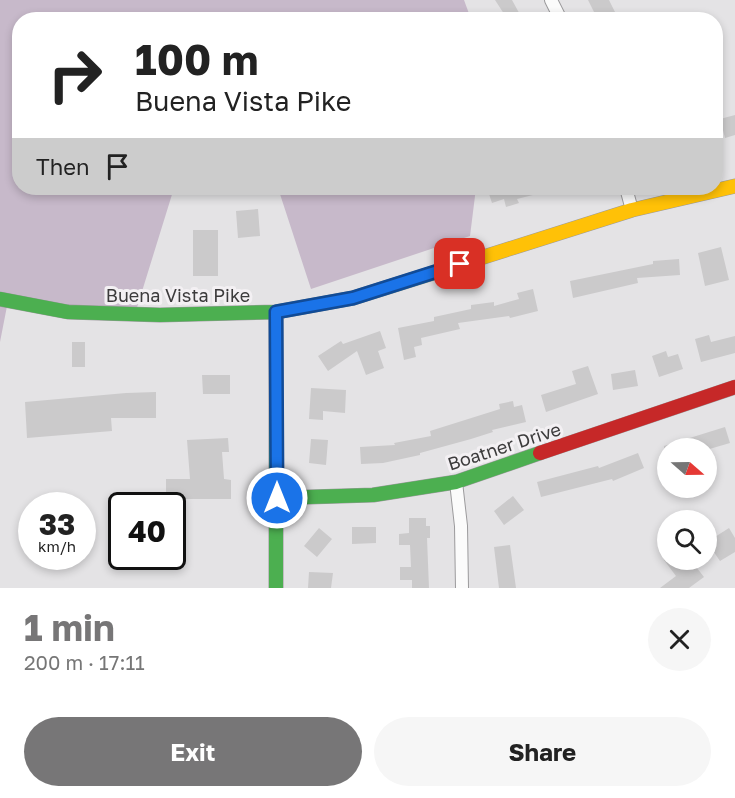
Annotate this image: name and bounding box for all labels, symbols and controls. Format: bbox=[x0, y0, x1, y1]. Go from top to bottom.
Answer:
text: 100 m bbox=[135, 34, 258, 84]
icon: right bbox=[36, 36, 114, 114]
text: Buena Vista Pike bbox=[135, 85, 351, 117]
icon: arrive bbox=[101, 150, 134, 183]
text: Then bbox=[36, 153, 89, 180]
pin bbox=[434, 238, 485, 289]
icon: arrive bbox=[443, 247, 476, 280]
street label: Buena Vista Pike bbox=[106, 284, 250, 306]
street label: Boatner Drive bbox=[445, 417, 563, 475]
north arrow bbox=[657, 438, 717, 498]
map controls bbox=[657, 438, 717, 570]
position arrow bbox=[245, 466, 309, 530]
speed limit sign: 40 bbox=[108, 492, 186, 570]
text: 33 bbox=[39, 506, 75, 542]
button: search bbox=[657, 510, 717, 570]
text: km/h bbox=[38, 537, 76, 555]
text: 1 min bbox=[24, 606, 115, 649]
button: close bbox=[648, 608, 711, 671]
text: 200 m · 17:11 bbox=[24, 650, 145, 674]
button: Exit bbox=[24, 717, 362, 786]
button: Share bbox=[374, 717, 711, 786]

